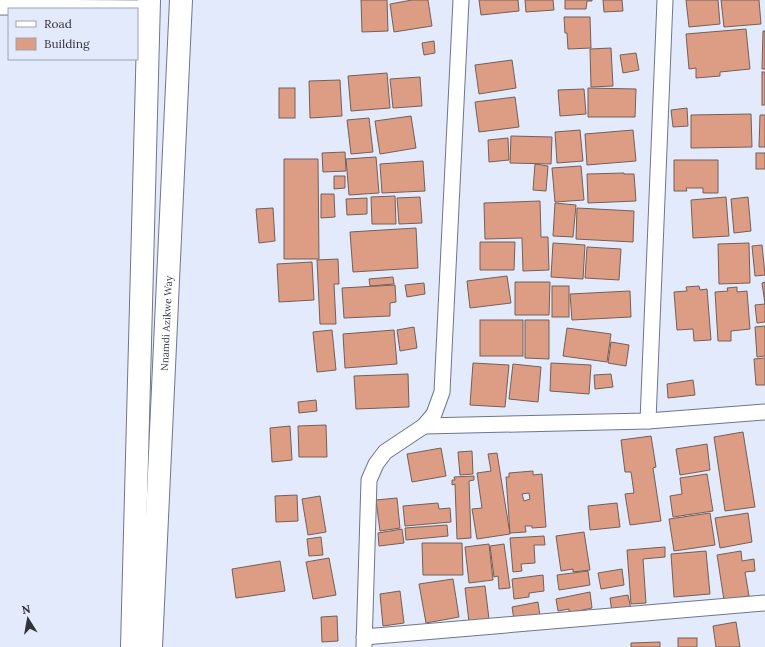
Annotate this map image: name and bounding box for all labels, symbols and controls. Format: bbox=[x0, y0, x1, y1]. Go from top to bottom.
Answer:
legend bbox=[8, 8, 138, 60]
text: Road bbox=[44, 16, 72, 31]
text: Building bbox=[44, 36, 90, 51]
street label: Nnamdi Azikwe Way bbox=[157, 275, 175, 371]
north arrow bbox=[8, 599, 48, 639]
text: N bbox=[21, 601, 32, 617]

